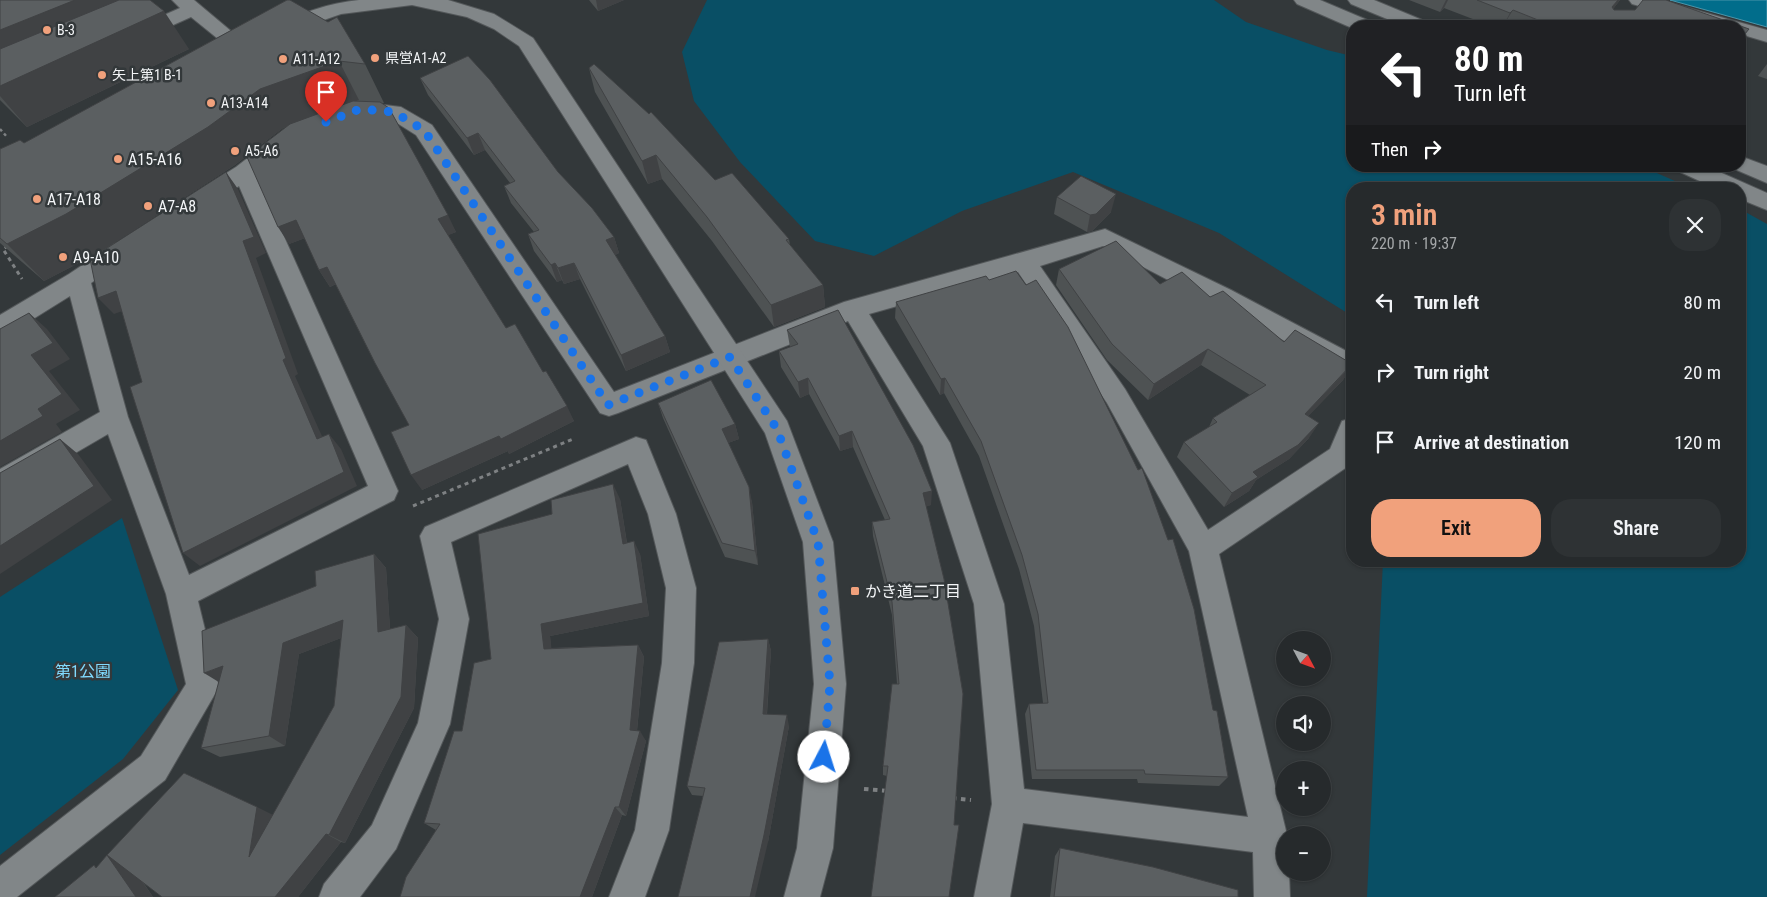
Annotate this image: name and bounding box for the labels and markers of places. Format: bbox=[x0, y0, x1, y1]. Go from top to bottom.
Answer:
place label: B-3 bbox=[57, 22, 75, 38]
marker: B-3 bbox=[41, 24, 53, 36]
place label: 県営A1-A2 bbox=[385, 50, 447, 66]
place label: A11-A12 bbox=[293, 51, 340, 67]
marker: 県営A1-A2 bbox=[369, 52, 381, 64]
marker: A11-A12 bbox=[277, 53, 289, 65]
place label: 矢上第1 B-1 bbox=[112, 67, 182, 83]
marker: 矢上第1 B-1 bbox=[96, 69, 108, 81]
pin bbox=[305, 71, 347, 122]
place label: A13-A14 bbox=[221, 95, 268, 111]
marker: A13-A14 bbox=[205, 97, 217, 109]
place label: A5-A6 bbox=[245, 143, 279, 159]
marker: A5-A6 bbox=[229, 145, 241, 157]
place label: A15-A16 bbox=[128, 150, 182, 169]
marker: A15-A16 bbox=[112, 153, 124, 165]
place label: A17-A18 bbox=[47, 190, 101, 209]
marker: A17-A18 bbox=[31, 193, 43, 205]
place label: A7-A8 bbox=[158, 197, 196, 216]
marker: A7-A8 bbox=[142, 200, 154, 212]
place label: A9-A10 bbox=[73, 248, 119, 267]
marker: A9-A10 bbox=[57, 251, 69, 263]
place label: かき道二丁目 bbox=[865, 582, 961, 601]
marker: かき道二丁目 bbox=[849, 585, 861, 597]

